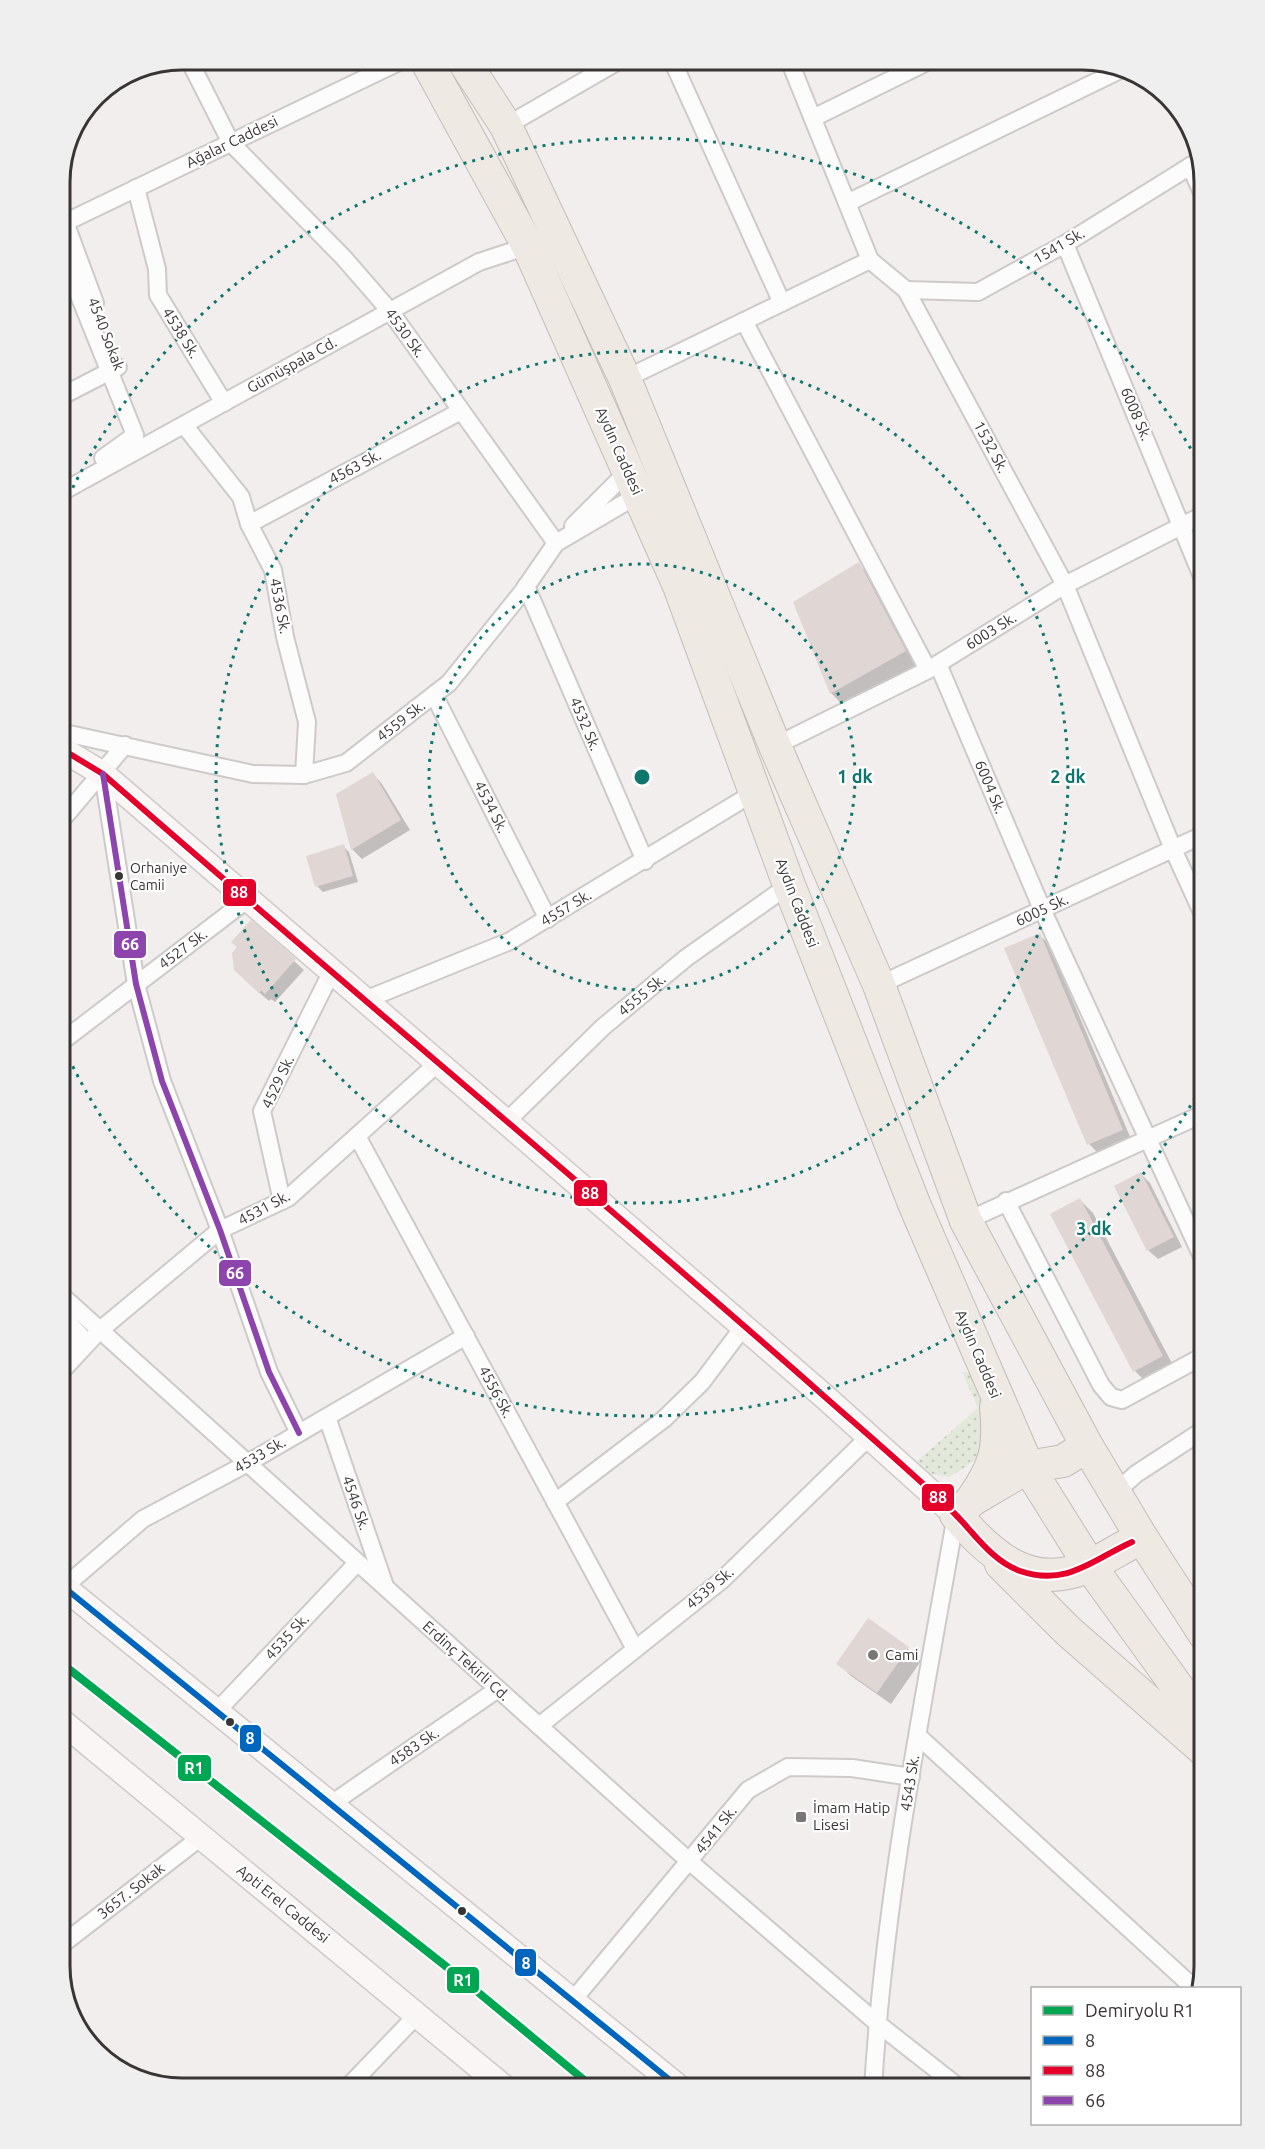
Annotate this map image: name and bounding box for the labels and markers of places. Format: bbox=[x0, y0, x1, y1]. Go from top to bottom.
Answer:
centre of rings bbox=[632, 767, 652, 787]
place label: Orhaniye Camii bbox=[130, 860, 187, 893]
marker: Orhaniye Camii bbox=[113, 870, 125, 882]
place label: Cami bbox=[885, 1646, 919, 1663]
marker: Cami bbox=[866, 1648, 880, 1662]
unlabelled marker bbox=[224, 1716, 236, 1728]
place label: İmam Hatip Lisesi bbox=[813, 1799, 890, 1833]
marker: İmam Hatip Lisesi bbox=[794, 1810, 808, 1824]
unlabelled marker bbox=[456, 1905, 468, 1917]

